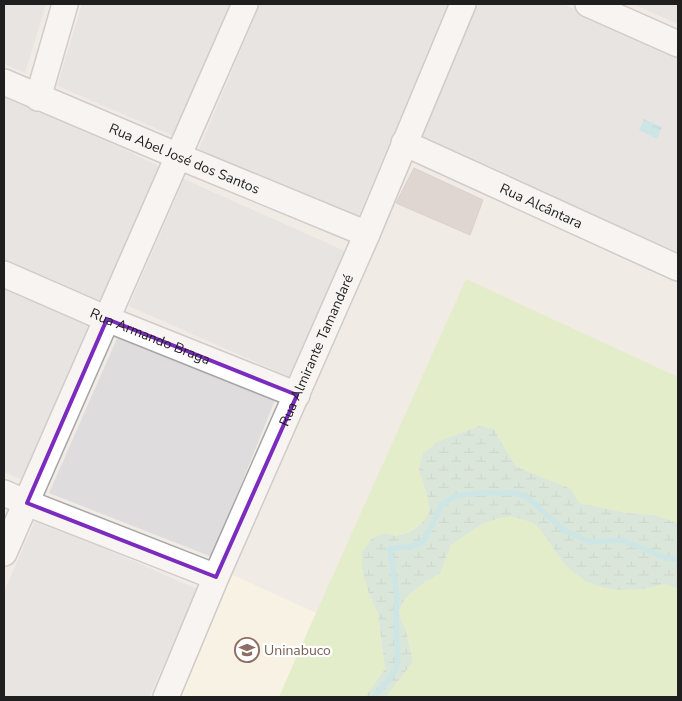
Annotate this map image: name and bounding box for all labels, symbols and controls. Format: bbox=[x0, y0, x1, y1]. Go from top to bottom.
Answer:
street label: Rua Abel José dos Santos bbox=[106, 119, 263, 199]
street label: Rua Alcântara bbox=[497, 179, 586, 233]
street label: Rua Almirante Tamandaré bbox=[275, 271, 358, 429]
street label: Rua Armando Braga bbox=[87, 304, 213, 369]
school or university icon: Uninabuco bbox=[234, 637, 260, 663]
place label: Uninabuco bbox=[264, 641, 331, 660]

